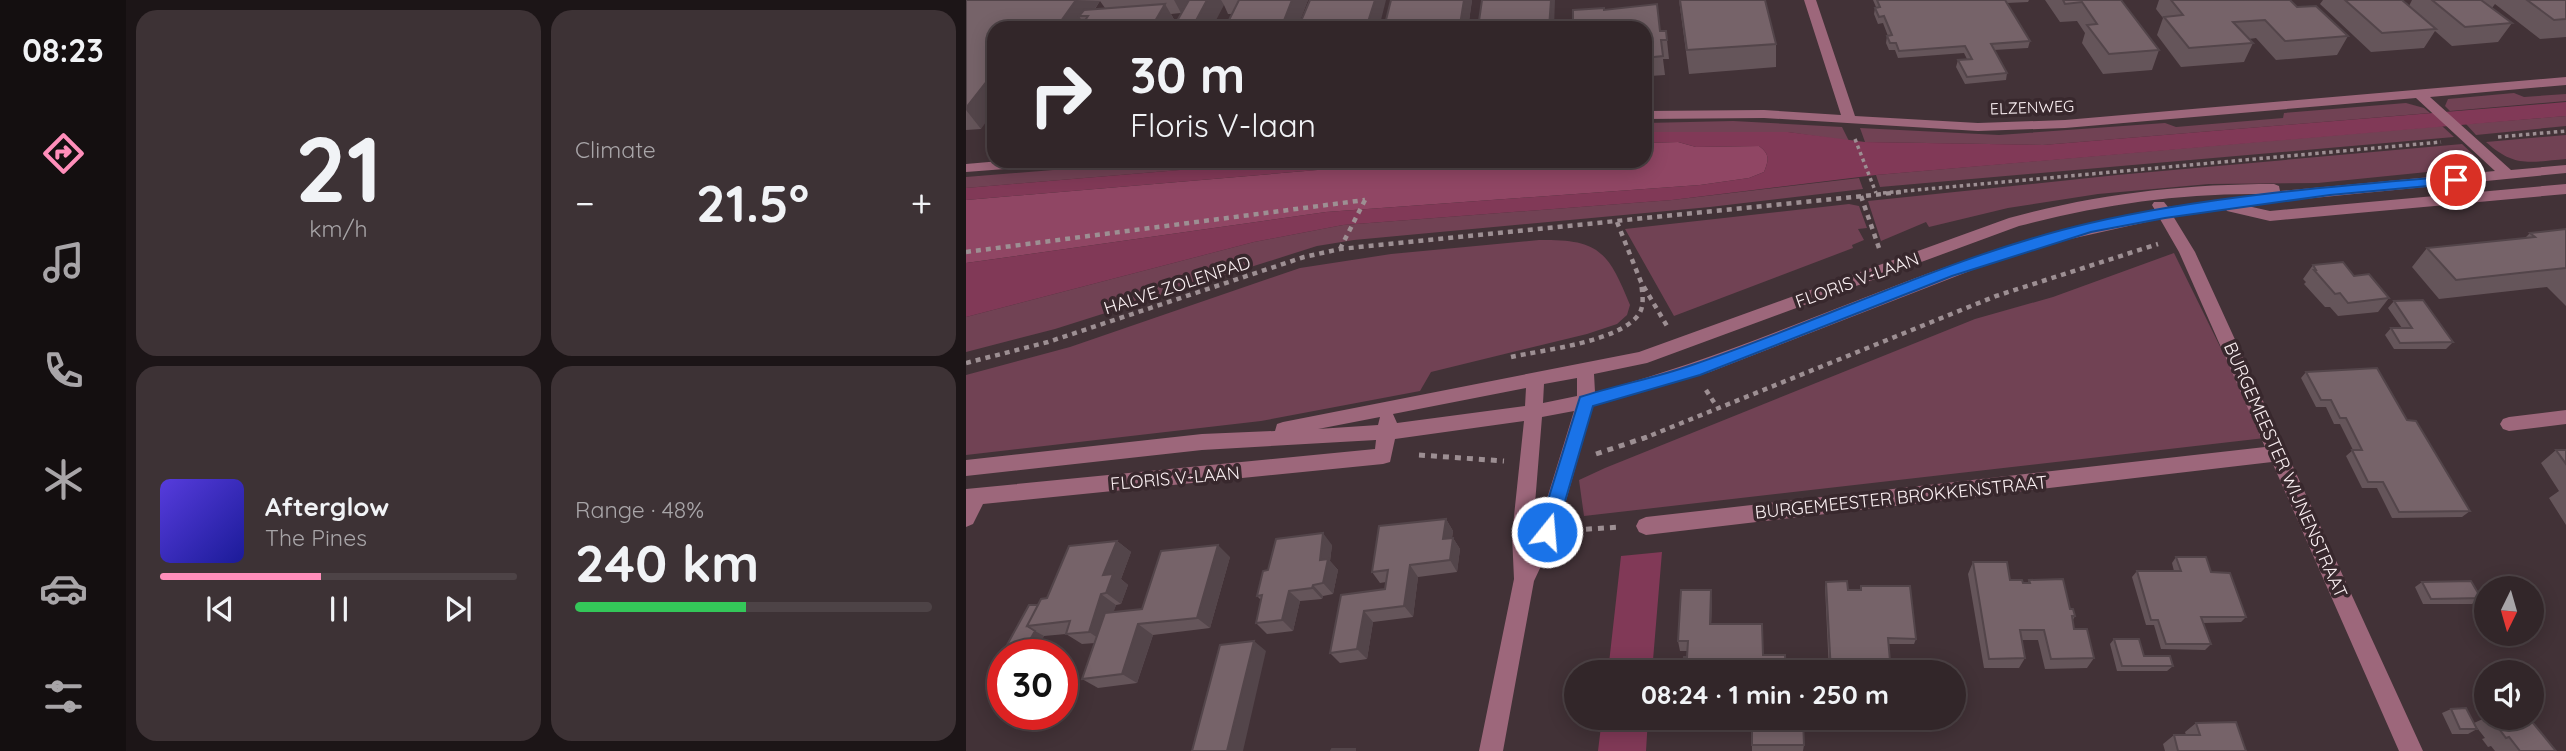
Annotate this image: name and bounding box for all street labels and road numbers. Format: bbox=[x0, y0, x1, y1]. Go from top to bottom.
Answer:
street label: ELZENWEG bbox=[1990, 96, 2074, 118]
street label: FLORIS V-LAAN bbox=[1792, 247, 1922, 313]
street label: HALVE ZOLENPAD bbox=[1101, 250, 1253, 320]
street label: BURGEMEESTER WIJNENSTRAAT bbox=[2219, 339, 2353, 602]
street label: FLORIS V-LAAN bbox=[1109, 461, 1241, 495]
street label: BURGEMEESTER BROKKENSTRAAT bbox=[1754, 470, 2049, 524]

